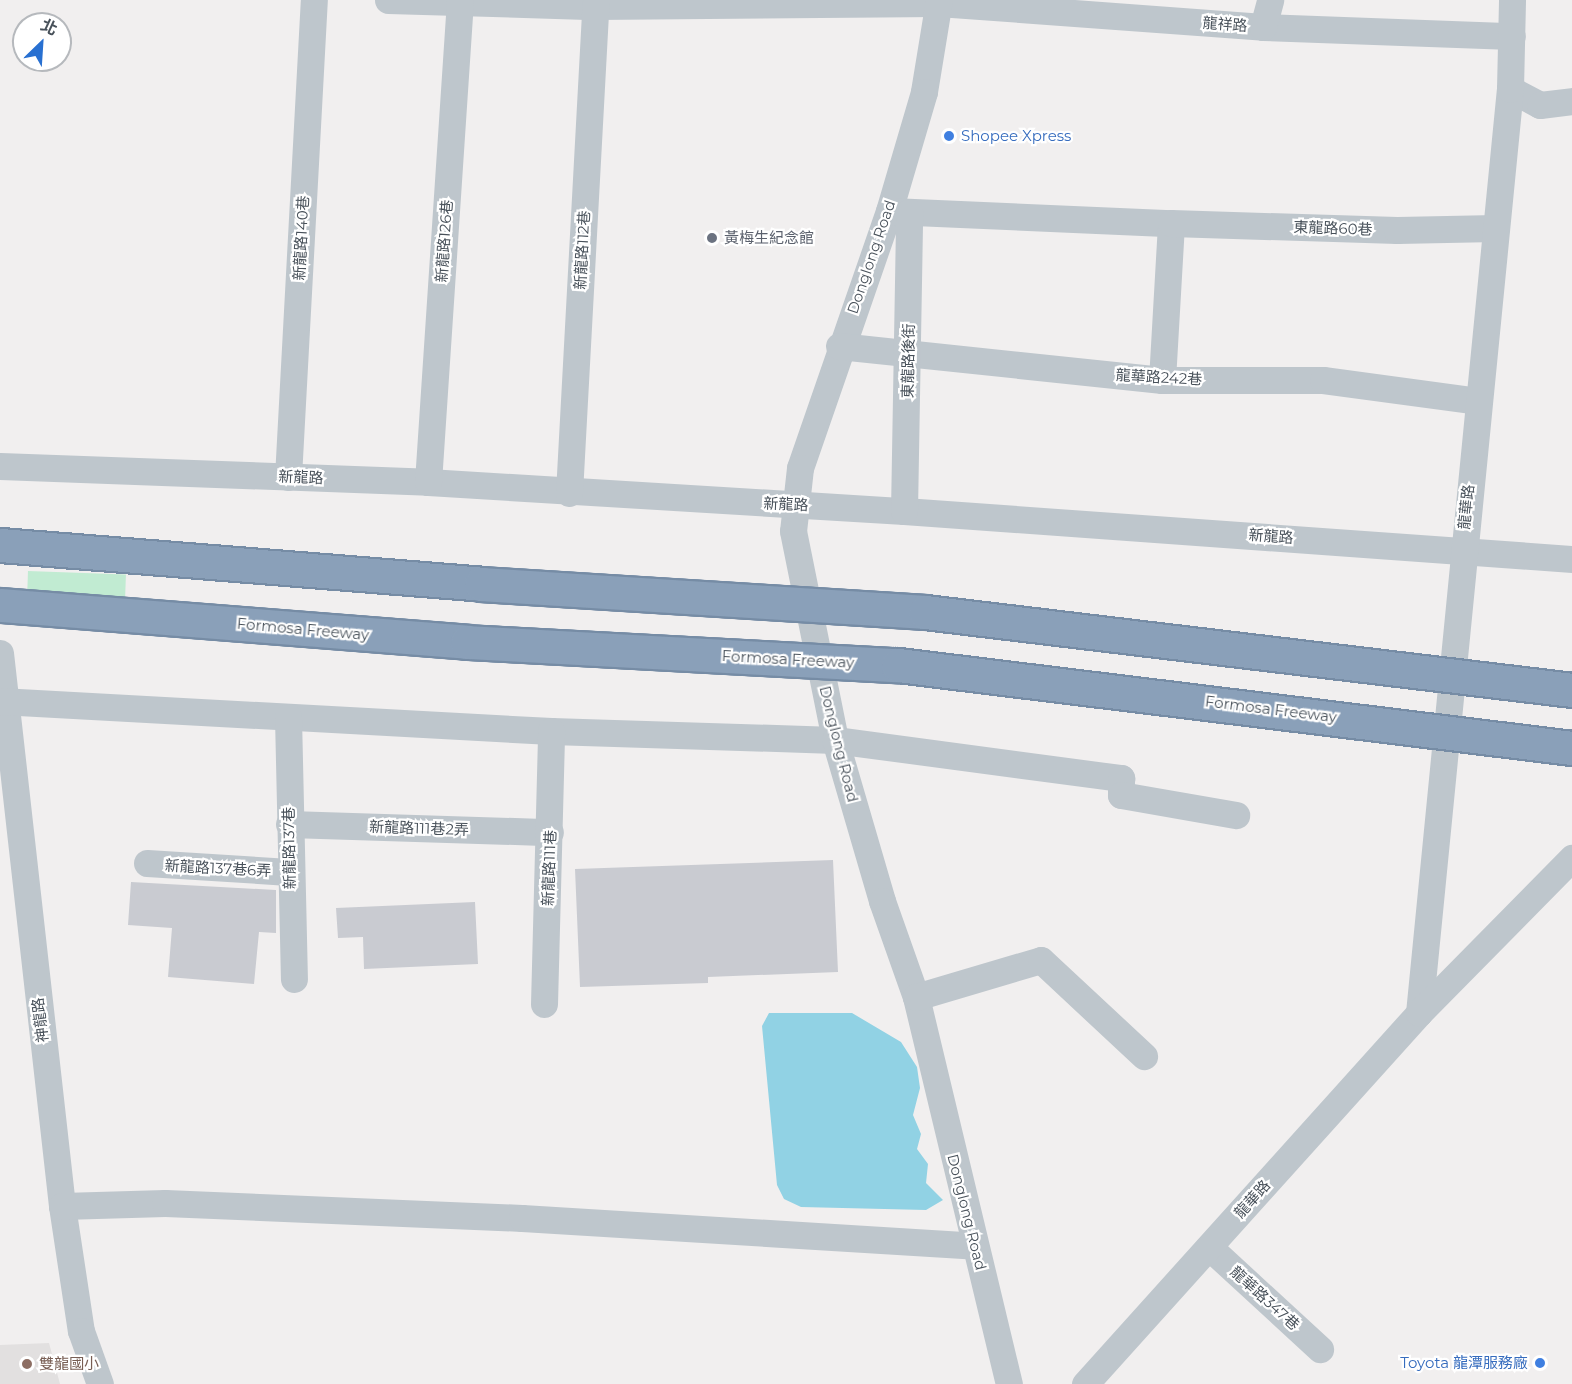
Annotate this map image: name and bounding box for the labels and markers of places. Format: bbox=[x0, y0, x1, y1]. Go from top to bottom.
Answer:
place label: Shopee Xpress bbox=[961, 127, 1071, 145]
marker: Shopee Xpress bbox=[942, 129, 956, 143]
place label: 黃梅生紀念館 bbox=[724, 229, 814, 247]
marker: 黃梅生紀念館 bbox=[705, 231, 719, 245]
place label: Toyota 龍潭服務廠 bbox=[1400, 1354, 1528, 1372]
place label: 雙龍國小 bbox=[39, 1355, 99, 1373]
marker: Toyota 龍潭服務廠 bbox=[1533, 1356, 1547, 1370]
marker: 雙龍國小 bbox=[20, 1357, 34, 1371]

